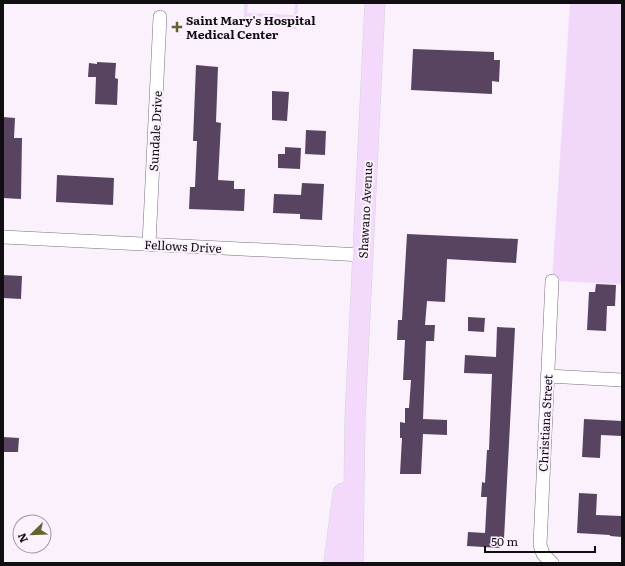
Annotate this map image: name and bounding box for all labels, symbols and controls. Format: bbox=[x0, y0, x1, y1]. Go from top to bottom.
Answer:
place label: Saint Mary's Hospital Medical Center bbox=[186, 11, 316, 43]
marker: Saint Mary's Hospital Medical Center bbox=[171, 21, 183, 33]
street label: Sundale Drive bbox=[144, 90, 166, 172]
street label: Shawano Avenue bbox=[353, 161, 377, 259]
street label: Fellows Drive bbox=[144, 235, 222, 257]
street label: Christiana Street bbox=[533, 374, 557, 472]
north arrow bbox=[12, 514, 52, 554]
scale bar bbox=[485, 528, 595, 554]
text: N bbox=[13, 531, 31, 546]
text: 50 m bbox=[491, 532, 518, 550]

